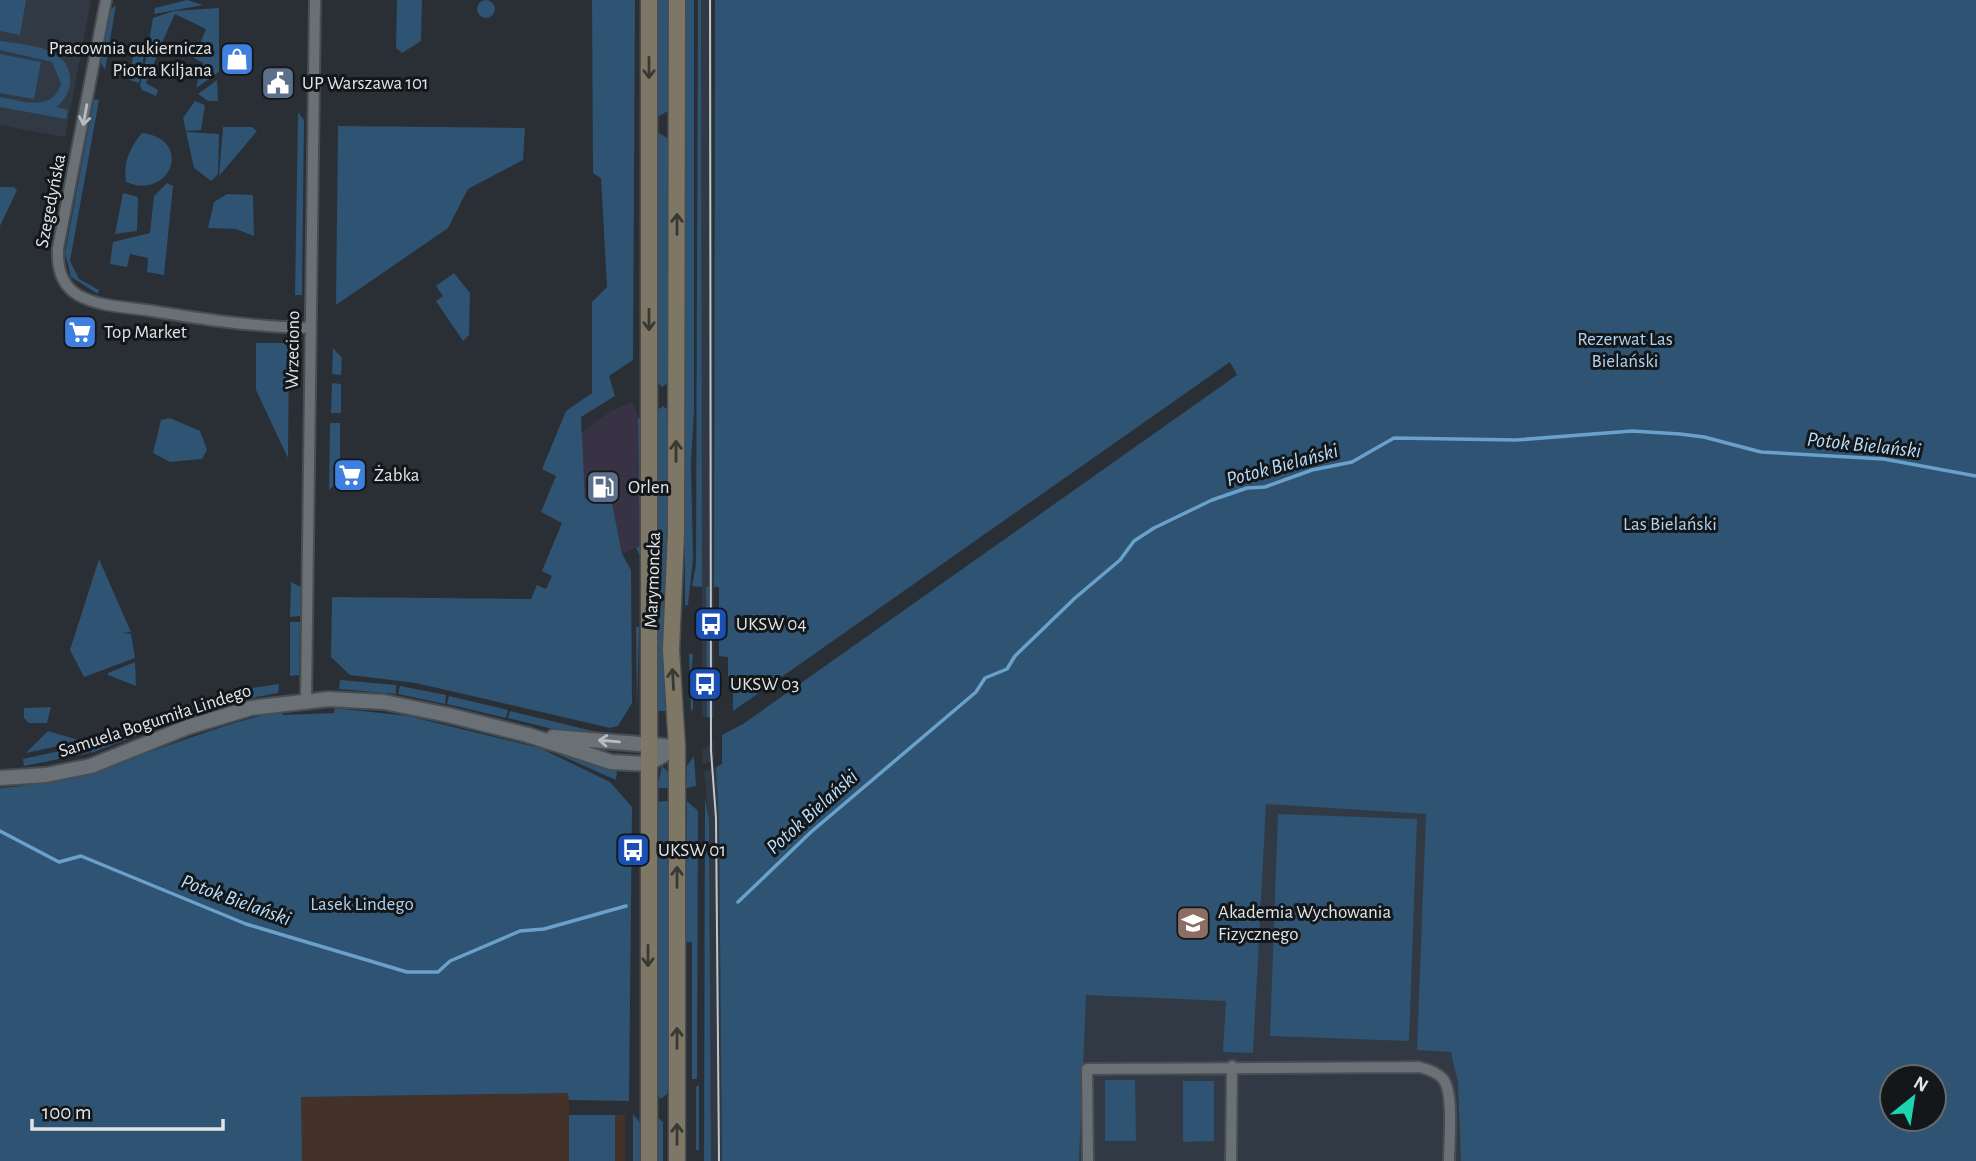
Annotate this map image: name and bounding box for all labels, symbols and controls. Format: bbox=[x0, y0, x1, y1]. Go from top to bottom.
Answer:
place label: Pracownia cukiernicza Piotra Kiljana bbox=[49, 39, 212, 80]
shop icon: Pracownia cukiernicza Piotra Kiljana bbox=[218, 40, 256, 78]
one-way arrow bbox=[642, 56, 656, 79]
public building icon: UP Warszawa 101 bbox=[259, 64, 297, 102]
place label: UP Warszawa 101 bbox=[302, 74, 428, 93]
one-way arrow bbox=[77, 103, 91, 126]
street label: Szegedyńska bbox=[33, 152, 69, 249]
one-way arrow bbox=[670, 213, 684, 236]
one-way arrow bbox=[642, 308, 656, 331]
street label: Wrzeciono bbox=[283, 310, 303, 390]
supermarket icon: Top Market bbox=[61, 313, 99, 351]
place label: Top Market bbox=[104, 323, 187, 342]
park label: Rezerwat Las Bielański bbox=[1577, 330, 1673, 371]
water label: Potok Bielański bbox=[1806, 429, 1923, 461]
one-way arrow bbox=[669, 440, 683, 463]
water label: Potok Bielański bbox=[1224, 440, 1341, 490]
supermarket icon: Żabka bbox=[331, 456, 369, 494]
place label: Żabka bbox=[374, 465, 420, 485]
fuel station icon: Orlen bbox=[584, 468, 622, 506]
place label: Orlen bbox=[628, 478, 669, 497]
park label: Las Bielański bbox=[1623, 515, 1717, 534]
street label: Marymoncka bbox=[642, 531, 664, 628]
bus stop icon: UKSW 04 bbox=[692, 605, 730, 643]
place label: UKSW 04 bbox=[736, 615, 807, 634]
bus stop icon: UKSW 03 bbox=[686, 665, 724, 703]
one-way arrow bbox=[666, 668, 679, 690]
place label: UKSW 03 bbox=[730, 675, 799, 694]
street label: Samuela Bogumiła Lindego bbox=[56, 681, 254, 761]
one-way arrow bbox=[598, 734, 621, 747]
water label: Potok Bielański bbox=[762, 766, 862, 858]
bus stop icon: UKSW 01 bbox=[614, 831, 652, 869]
place label: UKSW 01 bbox=[658, 841, 726, 860]
one-way arrow bbox=[670, 866, 684, 889]
water label: Potok Bielański bbox=[178, 871, 294, 930]
park label: Lasek Lindego bbox=[310, 895, 414, 914]
place label: Akademia Wychowania Fizycznego bbox=[1218, 903, 1391, 944]
school or university icon: Akademia Wychowania Fizycznego bbox=[1174, 904, 1212, 942]
one-way arrow bbox=[641, 944, 655, 967]
one-way arrow bbox=[670, 1027, 684, 1050]
north arrow bbox=[1878, 1063, 1948, 1133]
text: N bbox=[1910, 1073, 1931, 1096]
scale bar bbox=[32, 1088, 222, 1132]
text: 100 m bbox=[42, 1102, 92, 1123]
one-way arrow bbox=[670, 1122, 684, 1145]

